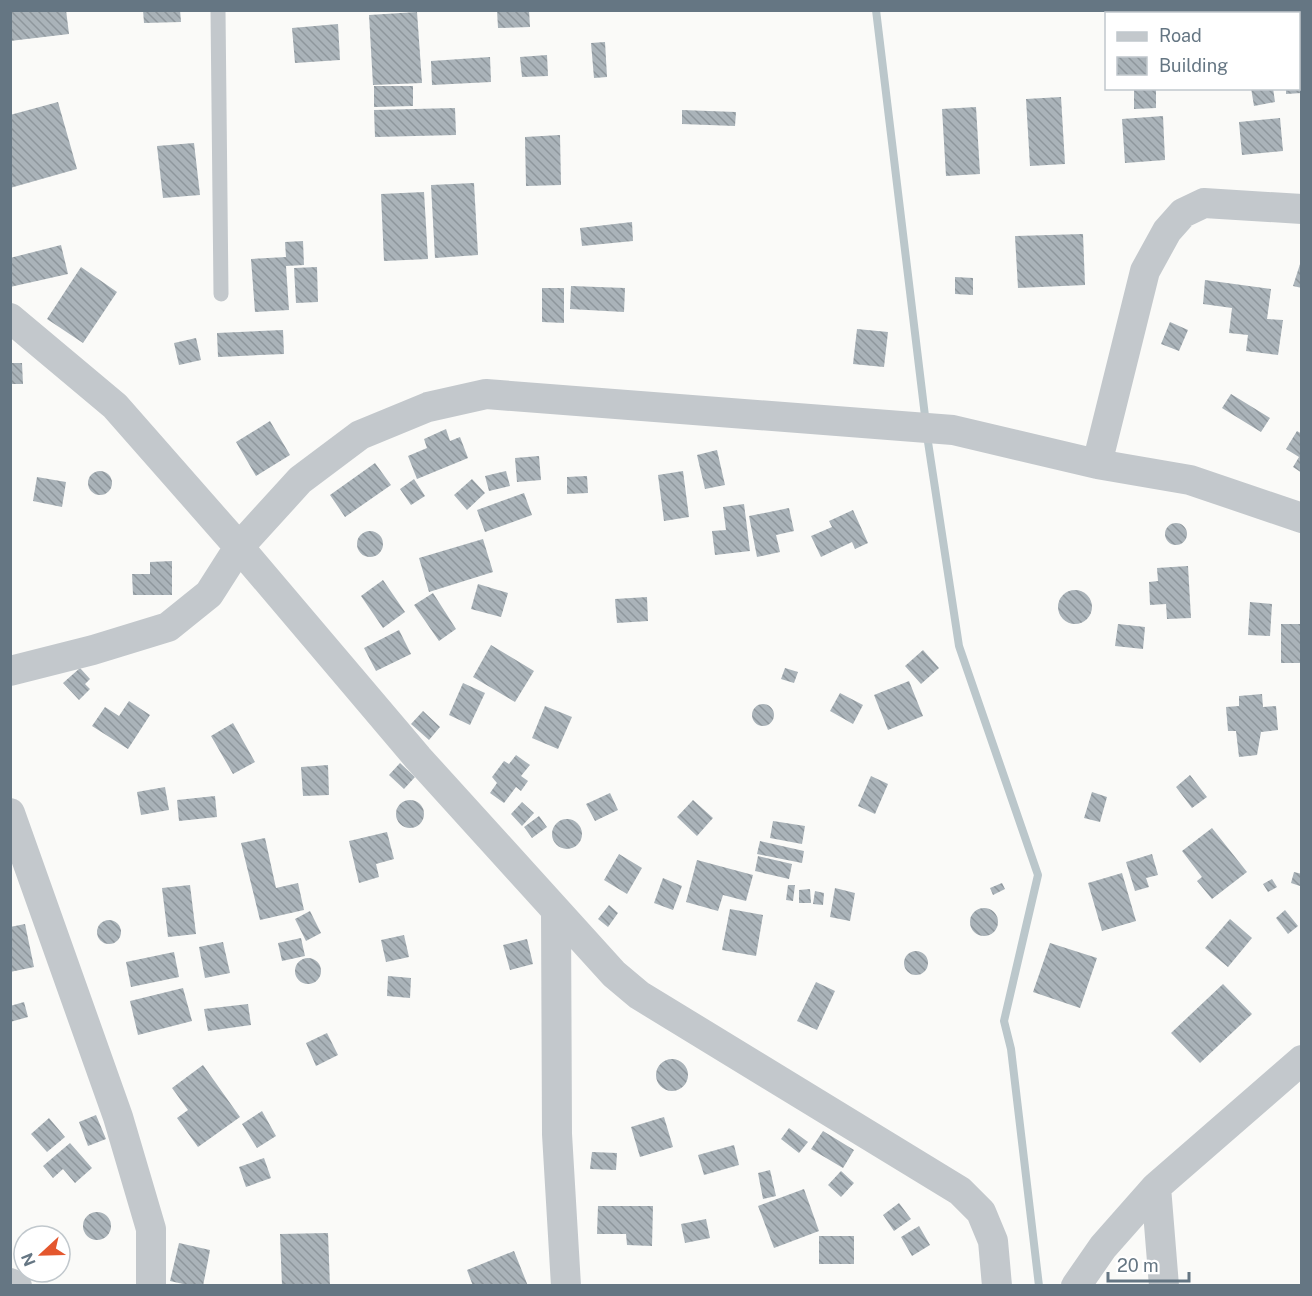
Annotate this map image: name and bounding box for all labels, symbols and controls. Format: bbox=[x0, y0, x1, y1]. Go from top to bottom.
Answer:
legend bbox=[1105, 12, 1300, 90]
text: Road bbox=[1159, 25, 1202, 46]
text: Building bbox=[1159, 55, 1228, 76]
north arrow bbox=[12, 1224, 72, 1284]
scale bar bbox=[1108, 1245, 1189, 1283]
text: N bbox=[17, 1250, 40, 1269]
text: 20 m bbox=[1117, 1255, 1159, 1276]

